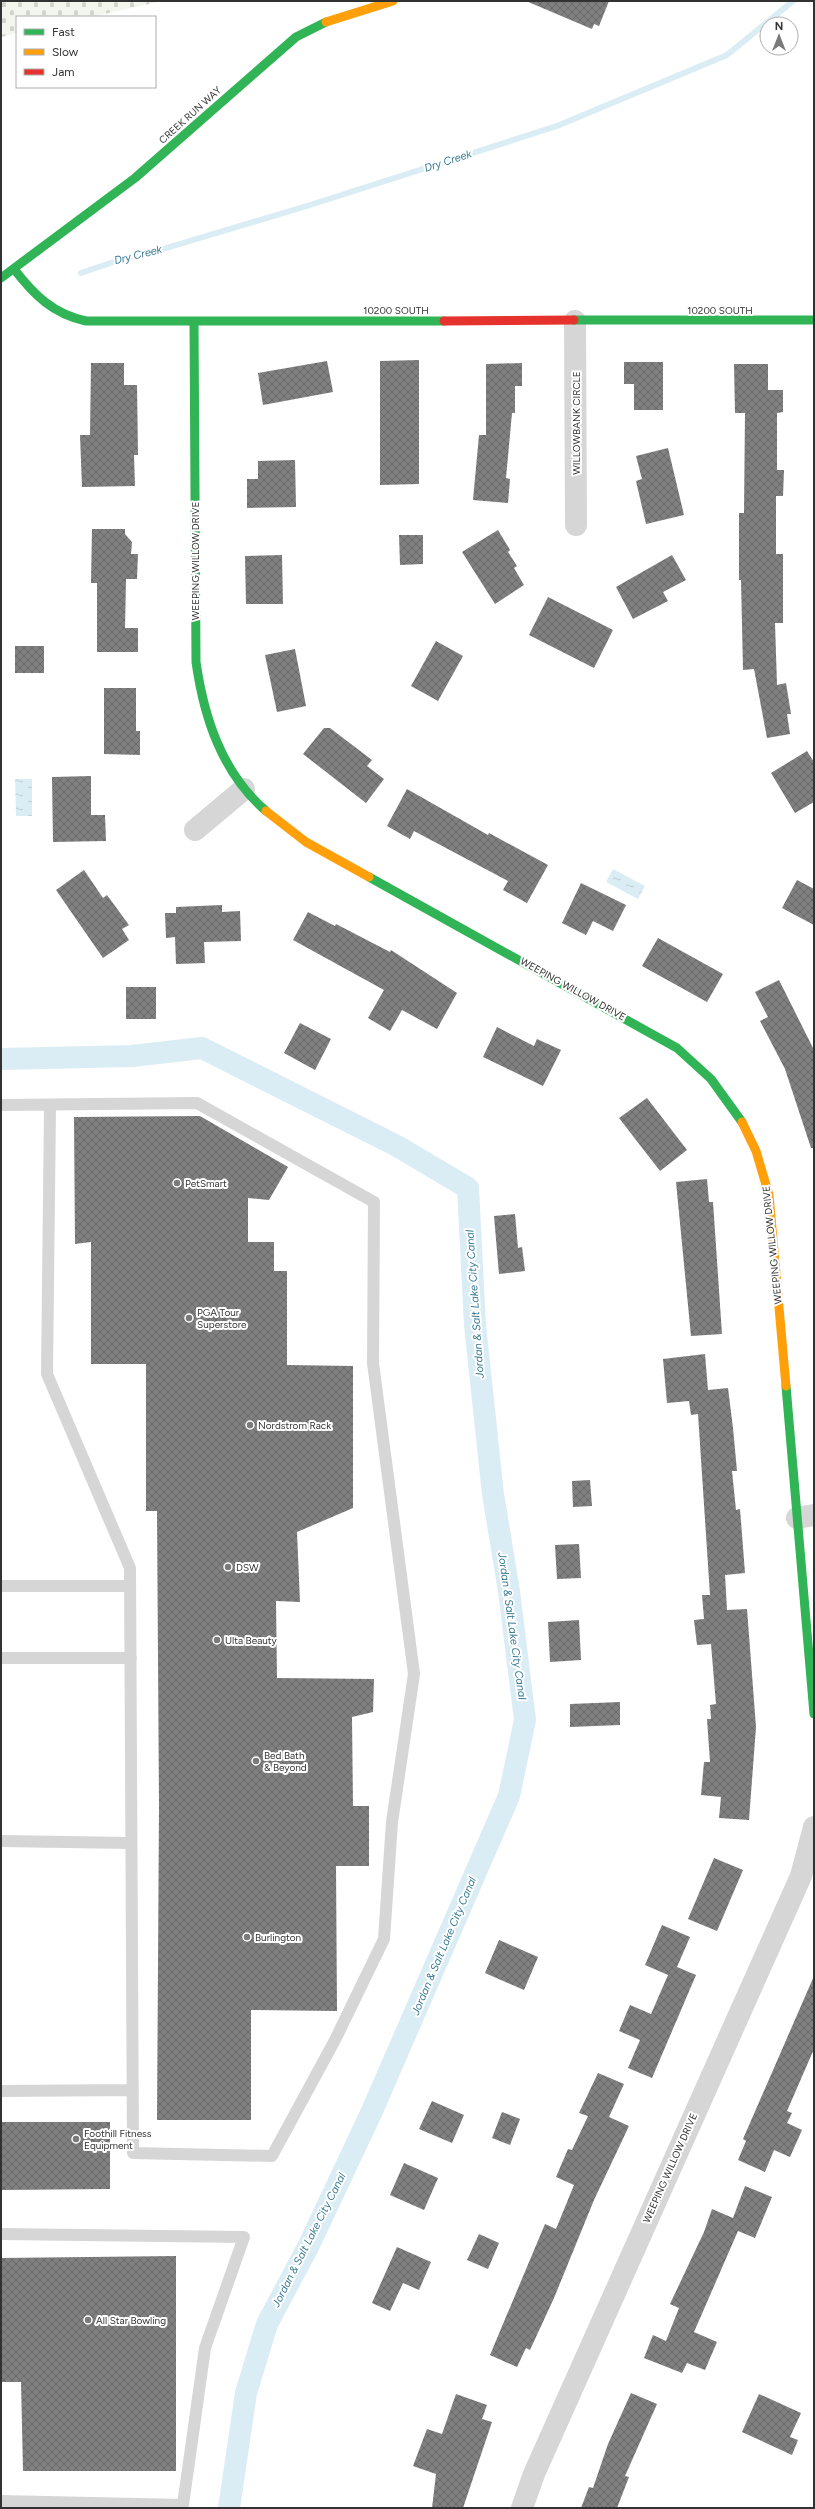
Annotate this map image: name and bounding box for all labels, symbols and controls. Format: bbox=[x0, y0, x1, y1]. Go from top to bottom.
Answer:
legend bbox=[16, 16, 156, 88]
north arrow bbox=[759, 16, 799, 56]
text: N bbox=[775, 20, 783, 33]
text: Fast bbox=[52, 25, 75, 39]
text: Slow bbox=[52, 45, 79, 59]
text: Jam bbox=[52, 65, 75, 79]
street label: CREEK RUN WAY bbox=[156, 84, 224, 146]
water label: Dry Creek bbox=[423, 147, 474, 175]
water label: Dry Creek bbox=[113, 243, 164, 267]
street label: 10200 SOUTH bbox=[363, 304, 429, 317]
street label: 10200 SOUTH bbox=[687, 304, 753, 317]
street label: WILLOWBANK CIRCLE bbox=[570, 371, 583, 475]
street label: WEEPING WILLOW DRIVE bbox=[189, 502, 202, 620]
street label: WEEPING WILLOW DRIVE bbox=[518, 955, 628, 1023]
place label: PetSmart bbox=[185, 1177, 227, 1190]
marker: PetSmart bbox=[172, 1178, 182, 1188]
street label: WEEPING WILLOW DRIVE bbox=[759, 1185, 785, 1305]
water label: Jordan & Salt Lake City Canal bbox=[463, 1229, 487, 1380]
place label: PGA Tour Superstore bbox=[197, 1306, 247, 1331]
marker: PGA Tour Superstore bbox=[184, 1313, 194, 1323]
place label: Nordstrom Rack bbox=[258, 1419, 331, 1432]
marker: Nordstrom Rack bbox=[245, 1420, 255, 1430]
water label: Jordan & Salt Lake City Canal bbox=[495, 1550, 529, 1701]
place label: DSW bbox=[236, 1561, 259, 1574]
marker: DSW bbox=[223, 1562, 233, 1572]
place label: Ulta Beauty bbox=[225, 1634, 278, 1647]
marker: Ulta Beauty bbox=[212, 1635, 222, 1645]
place label: Bed Bath & Beyond bbox=[264, 1749, 307, 1774]
marker: Bed Bath & Beyond bbox=[251, 1756, 261, 1766]
water label: Jordan & Salt Lake City Canal bbox=[409, 1874, 479, 2018]
place label: Burlington bbox=[255, 1931, 302, 1944]
marker: Burlington bbox=[242, 1932, 252, 1942]
street label: WEEPING WILLOW DRIVE bbox=[640, 2111, 700, 2225]
place label: Foothill Fitness Equipment bbox=[84, 2127, 152, 2152]
marker: Foothill Fitness Equipment bbox=[71, 2134, 81, 2144]
water label: Jordan & Salt Lake City Canal bbox=[269, 2170, 349, 2310]
place label: All Star Bowling bbox=[96, 2314, 166, 2327]
marker: All Star Bowling bbox=[83, 2315, 93, 2325]

